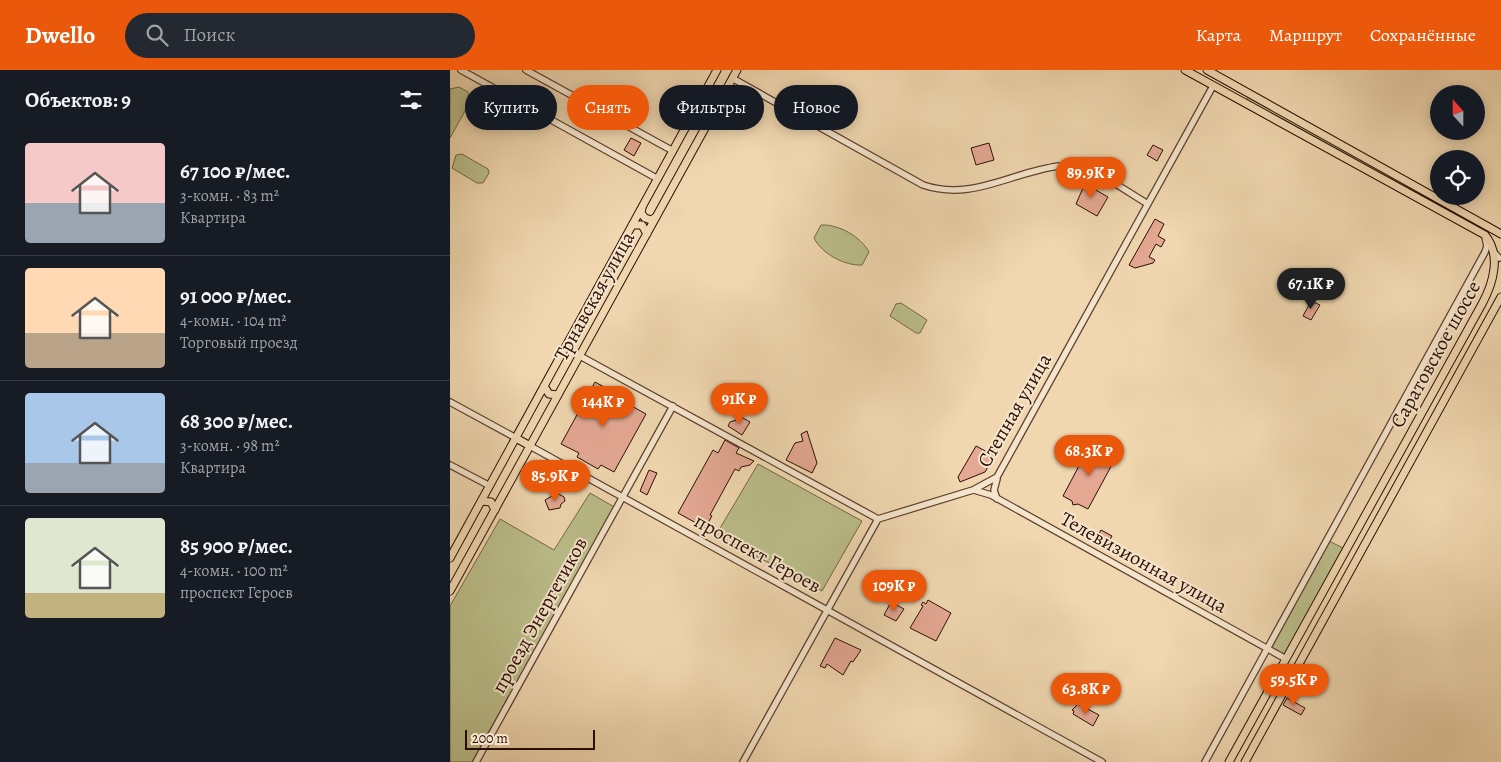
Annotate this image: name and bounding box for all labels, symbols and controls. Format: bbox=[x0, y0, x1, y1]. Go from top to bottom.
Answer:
search box bbox=[125, 13, 475, 58]
text: Dwello bbox=[25, 19, 95, 51]
icon: search bbox=[143, 21, 171, 49]
text: Поиск bbox=[183, 22, 235, 48]
text: Карта bbox=[1196, 23, 1241, 47]
text: Маршрут bbox=[1269, 23, 1342, 47]
text: Сохранённые bbox=[1370, 23, 1476, 47]
chip: Купить bbox=[465, 85, 557, 130]
chip: Снять bbox=[567, 85, 649, 130]
chip: Фильтры bbox=[659, 85, 764, 130]
chip: Новое bbox=[774, 85, 858, 130]
north arrow bbox=[1430, 85, 1485, 140]
map controls bbox=[1430, 85, 1485, 205]
text: Объектов: 9 bbox=[25, 86, 131, 114]
icon: filters bbox=[397, 86, 425, 114]
button: locate bbox=[1430, 150, 1485, 205]
pin: 89.9K ₽ bbox=[1045, 156, 1137, 199]
text: 67 100 ₽/мес. bbox=[180, 157, 291, 185]
text: 89.9K ₽ bbox=[1067, 162, 1115, 184]
icon: home bbox=[65, 163, 125, 223]
text: 3-комн. · 83 m² bbox=[180, 185, 279, 207]
text: Квартира bbox=[180, 207, 246, 229]
street label: Трнавская улица bbox=[548, 226, 641, 366]
pin: 67.1K ₽ bbox=[1265, 268, 1357, 310]
text: 67.1K ₽ bbox=[1288, 273, 1334, 295]
street label: Саратовское шоссе bbox=[1384, 276, 1487, 433]
text: 91 000 ₽/мес. bbox=[180, 282, 292, 310]
icon: home bbox=[65, 288, 125, 348]
text: 4-комн. · 104 m² bbox=[180, 310, 287, 332]
text: Торговый проезд bbox=[180, 332, 298, 354]
street label: Степная улица bbox=[971, 348, 1058, 472]
pin: 91K ₽ bbox=[704, 382, 774, 425]
pin: 144K ₽ bbox=[562, 386, 644, 428]
text: 91K ₽ bbox=[722, 388, 756, 410]
text: 144K ₽ bbox=[582, 391, 624, 413]
text: 68 300 ₽/мес. bbox=[180, 407, 293, 435]
icon: home bbox=[65, 413, 125, 473]
pin: 68.3K ₽ bbox=[1043, 434, 1135, 477]
text: 3-комн. · 98 m² bbox=[180, 435, 280, 457]
text: 68.3K ₽ bbox=[1065, 440, 1113, 462]
text: Квартира bbox=[180, 457, 246, 479]
pin: 85.9K ₽ bbox=[509, 460, 601, 502]
text: 85.9K ₽ bbox=[531, 465, 579, 487]
street label: Телевизионная улица bbox=[1056, 505, 1233, 620]
street label: проспект Героев bbox=[689, 507, 826, 599]
text: 85 900 ₽/мес. bbox=[180, 532, 293, 560]
street label: проезд Энергетиков bbox=[485, 532, 594, 698]
icon: home bbox=[65, 538, 125, 598]
text: 4-комн. · 100 m² bbox=[180, 560, 288, 582]
pin: 109K ₽ bbox=[853, 570, 935, 612]
text: 109K ₽ bbox=[873, 575, 915, 597]
text: проспект Героев bbox=[180, 582, 293, 604]
pin: 59.5K ₽ bbox=[1248, 664, 1340, 706]
text: 59.5K ₽ bbox=[1271, 669, 1317, 691]
pin: 63.8K ₽ bbox=[1040, 672, 1132, 715]
text: 63.8K ₽ bbox=[1062, 678, 1110, 700]
scale bar bbox=[465, 727, 595, 750]
text: 200 m bbox=[472, 729, 508, 748]

